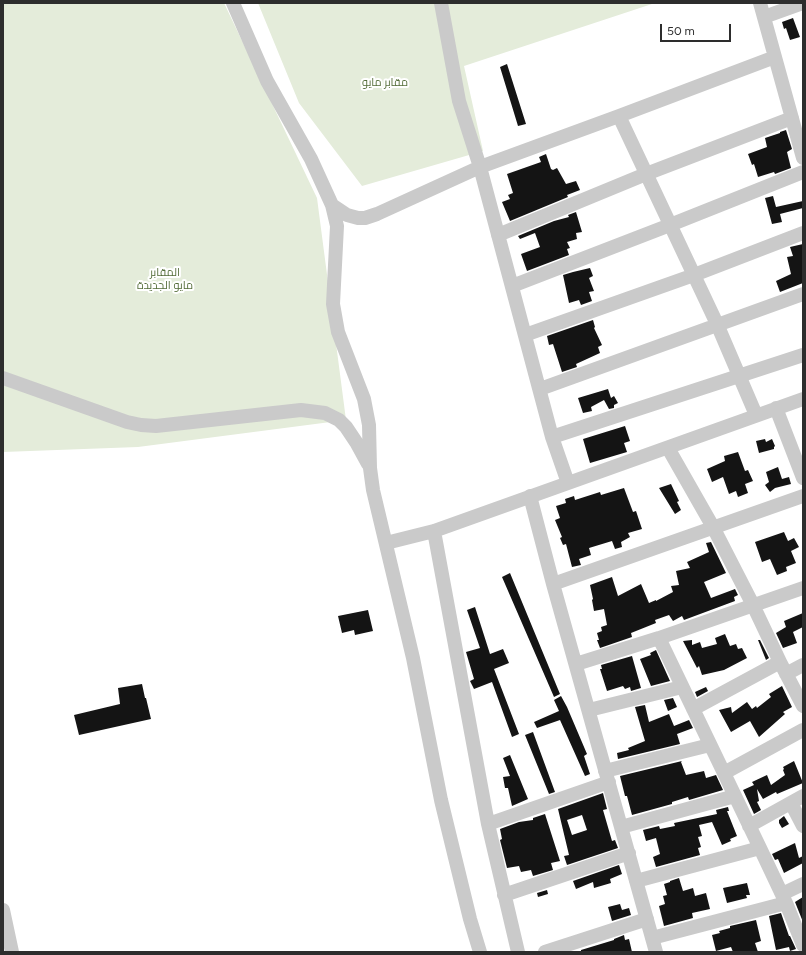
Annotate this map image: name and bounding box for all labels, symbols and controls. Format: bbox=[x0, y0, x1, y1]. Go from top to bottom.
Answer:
scale bar bbox=[662, 16, 733, 42]
text: 50 m bbox=[667, 24, 695, 38]
park label: مقابر مايو bbox=[362, 76, 408, 90]
park label: المقابر مايو الجديدة bbox=[137, 266, 193, 292]

